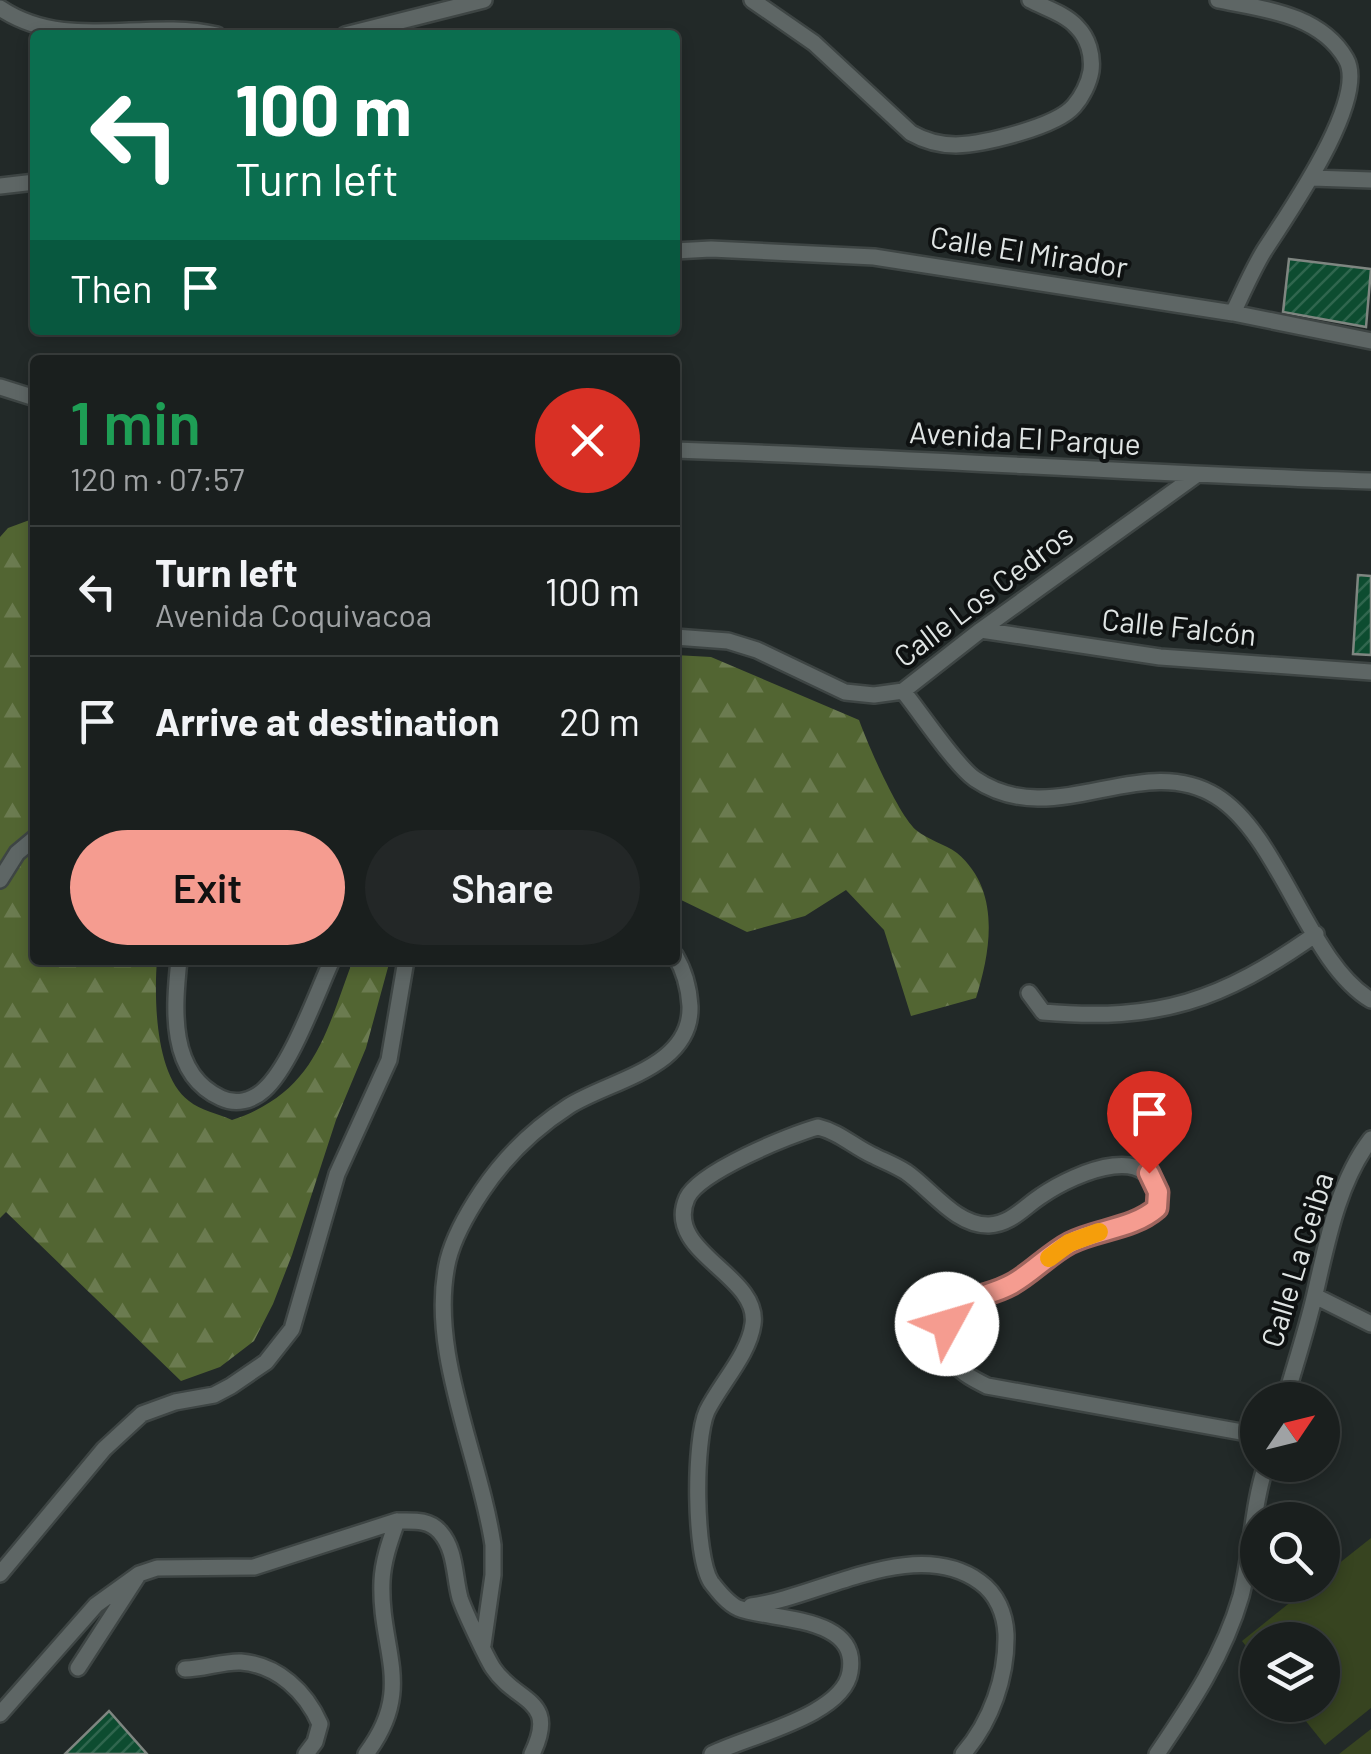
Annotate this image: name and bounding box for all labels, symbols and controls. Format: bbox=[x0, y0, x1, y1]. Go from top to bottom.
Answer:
text: 100 m bbox=[235, 66, 412, 150]
icon: left bbox=[70, 70, 200, 200]
text: Turn left bbox=[235, 151, 399, 205]
street label: Calle El Mirador bbox=[928, 218, 1131, 284]
icon: arrive bbox=[173, 260, 228, 315]
text: Then bbox=[70, 265, 153, 311]
text: 1 min bbox=[70, 385, 201, 457]
button: close bbox=[535, 388, 640, 493]
street label: Avenida El Parque bbox=[908, 413, 1142, 461]
text: 120 m · 07:57 bbox=[70, 459, 244, 497]
street label: Calle Los Cedros bbox=[886, 515, 1080, 673]
text: Turn left bbox=[155, 549, 298, 595]
icon: left bbox=[70, 564, 125, 619]
text: 100 m bbox=[545, 568, 640, 614]
text: Avenida Coquivacoa bbox=[155, 595, 432, 633]
street label: Calle Falcón bbox=[1100, 600, 1258, 652]
icon: arrive bbox=[70, 694, 125, 749]
text: Arrive at destination bbox=[155, 698, 500, 744]
text: 20 m bbox=[559, 698, 640, 744]
button: Exit bbox=[70, 830, 345, 945]
button: Share bbox=[365, 830, 640, 945]
pin bbox=[1107, 1071, 1192, 1174]
icon: arrive bbox=[1122, 1086, 1177, 1141]
street label: Calle La Ceiba bbox=[1252, 1168, 1340, 1351]
position arrow bbox=[895, 1272, 999, 1376]
north arrow bbox=[1240, 1382, 1340, 1482]
map controls bbox=[1240, 1382, 1340, 1722]
button: search bbox=[1240, 1502, 1340, 1602]
button: layers bbox=[1240, 1622, 1340, 1722]

